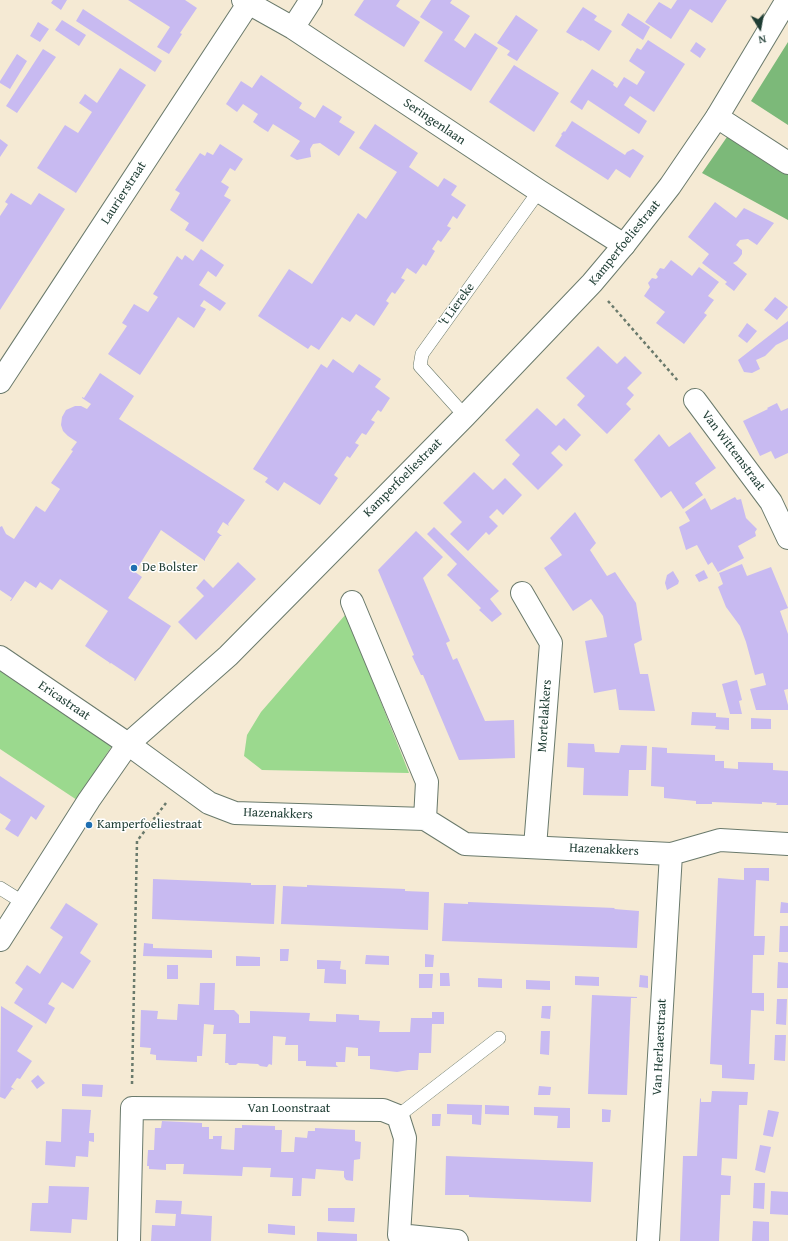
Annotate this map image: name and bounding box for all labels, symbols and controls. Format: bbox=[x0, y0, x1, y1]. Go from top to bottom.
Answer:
north arrow bbox=[740, 8, 780, 48]
text: N bbox=[757, 31, 767, 48]
street label: Seringenlaan bbox=[400, 95, 468, 149]
street label: Laurierstraat bbox=[98, 159, 150, 227]
street label: Kamperfoeliestraat bbox=[586, 197, 664, 289]
street label: 't Liereke bbox=[436, 280, 478, 330]
street label: Van Wittemstraat bbox=[698, 408, 768, 494]
street label: Kamperfoeliestraat bbox=[360, 435, 446, 521]
place label: De Bolster bbox=[142, 560, 198, 576]
marker: De Bolster bbox=[129, 563, 139, 573]
street label: Ericastraat bbox=[35, 678, 93, 724]
street label: Mortelakkers bbox=[535, 679, 555, 753]
street label: Hazenakkers bbox=[243, 805, 313, 823]
place label: Kamperfoeliestraat bbox=[97, 817, 202, 833]
marker: Kamperfoeliestraat bbox=[84, 820, 94, 830]
street label: Hazenakkers bbox=[569, 840, 639, 860]
street label: Van Herlaerstraat bbox=[650, 998, 670, 1096]
street label: Van Loonstraat bbox=[248, 1101, 330, 1117]

